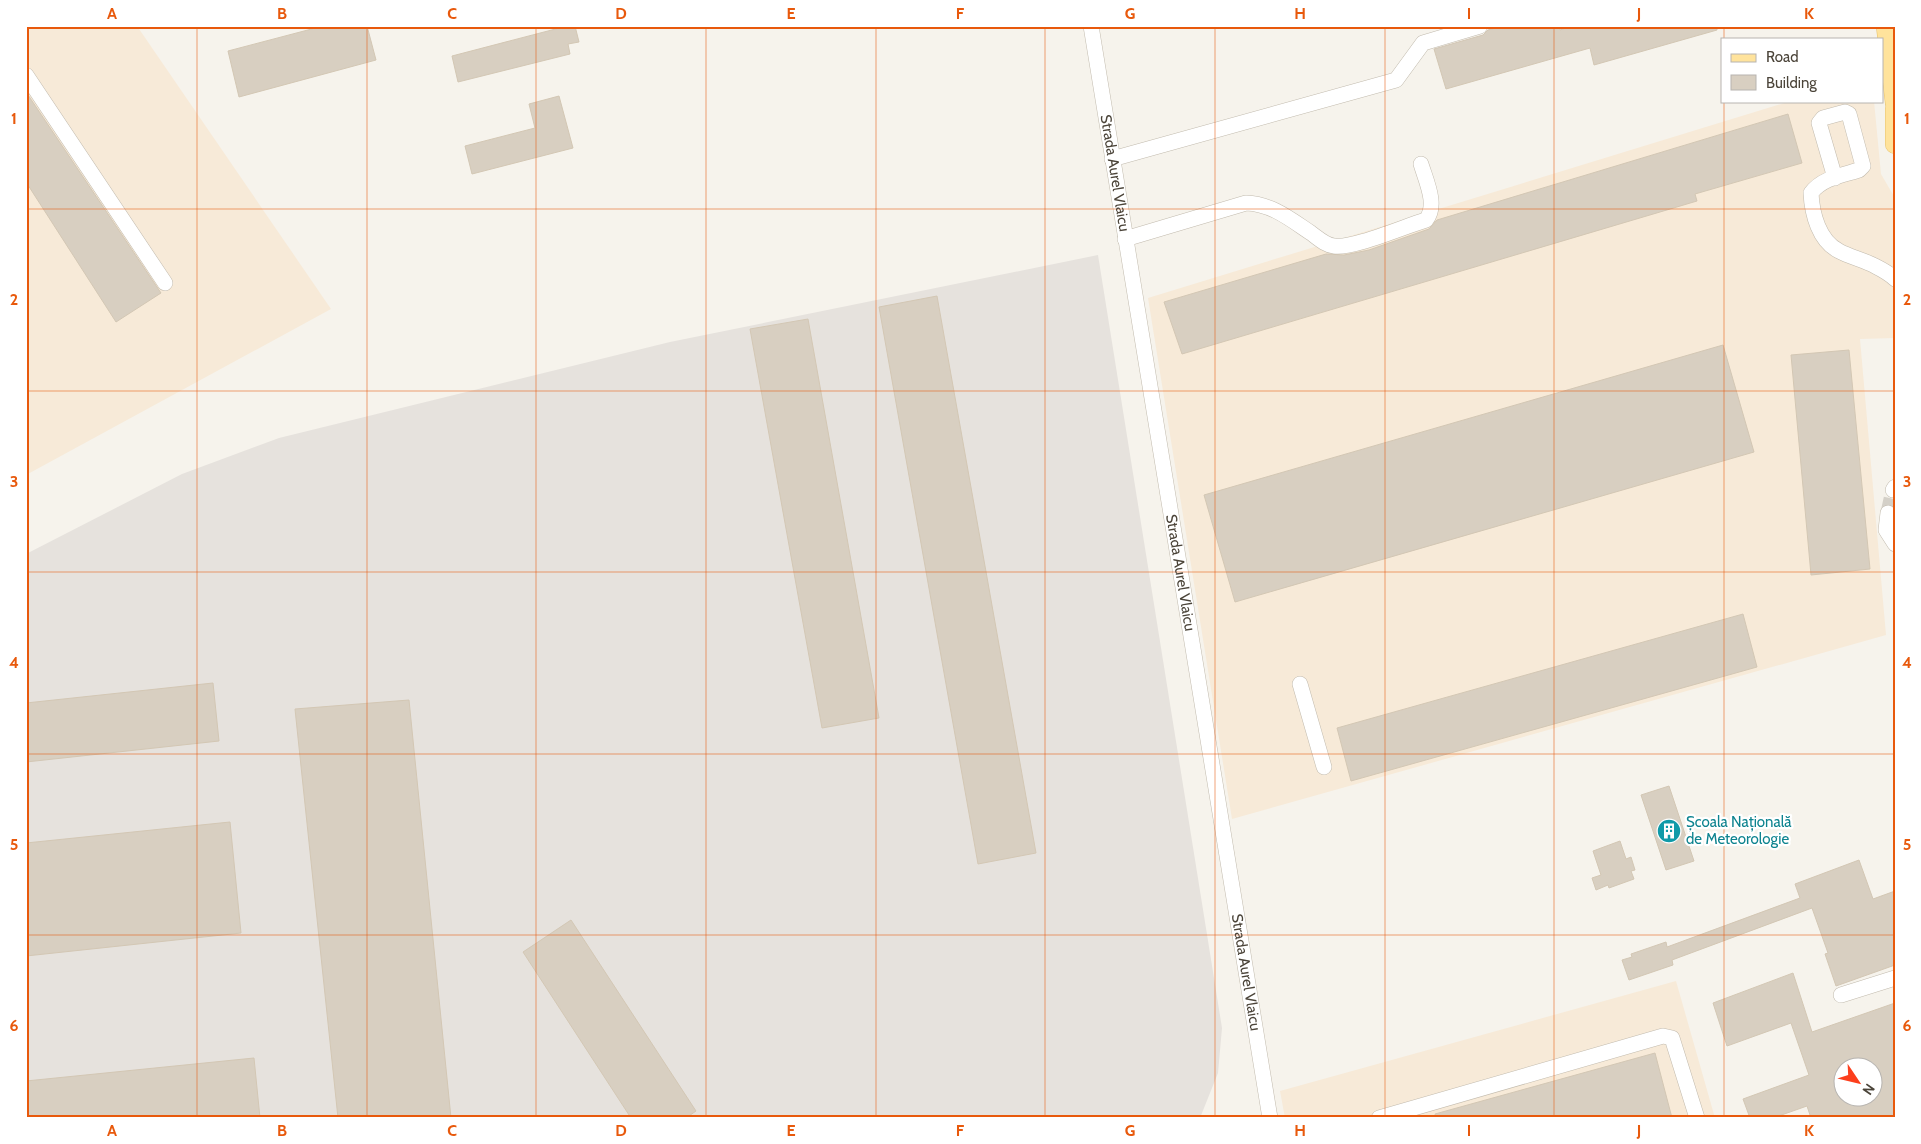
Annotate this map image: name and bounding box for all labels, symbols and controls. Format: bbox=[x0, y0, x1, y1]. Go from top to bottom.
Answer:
text: A bbox=[107, 4, 117, 23]
text: B bbox=[277, 4, 287, 23]
text: C bbox=[447, 4, 457, 23]
text: D bbox=[615, 4, 627, 23]
text: E bbox=[786, 4, 796, 23]
text: F bbox=[956, 4, 965, 23]
text: G bbox=[1125, 4, 1135, 23]
text: H bbox=[1294, 4, 1306, 23]
text: I bbox=[1467, 4, 1471, 23]
text: J bbox=[1636, 4, 1641, 23]
text: K bbox=[1804, 4, 1814, 23]
legend bbox=[1721, 38, 1884, 102]
text: Road bbox=[1766, 48, 1799, 66]
text: Building bbox=[1766, 74, 1817, 92]
text: 1 bbox=[11, 109, 17, 128]
text: 1 bbox=[1904, 109, 1910, 128]
street label: Strada Aurel Vlaicu bbox=[1097, 113, 1134, 233]
text: 2 bbox=[10, 290, 18, 309]
text: 2 bbox=[1903, 290, 1911, 309]
text: 3 bbox=[10, 472, 18, 491]
text: 3 bbox=[1903, 472, 1911, 491]
street label: Strada Aurel Vlaicu bbox=[1162, 513, 1199, 632]
text: 4 bbox=[9, 653, 19, 672]
text: 4 bbox=[1902, 653, 1912, 672]
place label: Școala Națională de Meteorologie bbox=[1686, 813, 1792, 848]
building icon: Școala Națională de Meteorologie bbox=[1656, 818, 1682, 844]
text: 5 bbox=[10, 835, 18, 854]
text: 5 bbox=[1903, 835, 1911, 854]
street label: Strada Aurel Vlaicu bbox=[1228, 913, 1265, 1032]
text: 6 bbox=[10, 1016, 19, 1035]
text: 6 bbox=[1903, 1016, 1912, 1035]
north arrow bbox=[1834, 1056, 1884, 1106]
text: N bbox=[1858, 1080, 1879, 1099]
text: A bbox=[107, 1121, 117, 1140]
text: B bbox=[277, 1121, 287, 1140]
text: C bbox=[447, 1121, 457, 1140]
text: D bbox=[615, 1121, 627, 1140]
text: E bbox=[786, 1121, 796, 1140]
text: F bbox=[956, 1121, 965, 1140]
text: G bbox=[1125, 1121, 1135, 1140]
text: H bbox=[1294, 1121, 1306, 1140]
text: I bbox=[1467, 1121, 1471, 1140]
text: J bbox=[1636, 1121, 1641, 1140]
text: K bbox=[1804, 1121, 1814, 1140]

